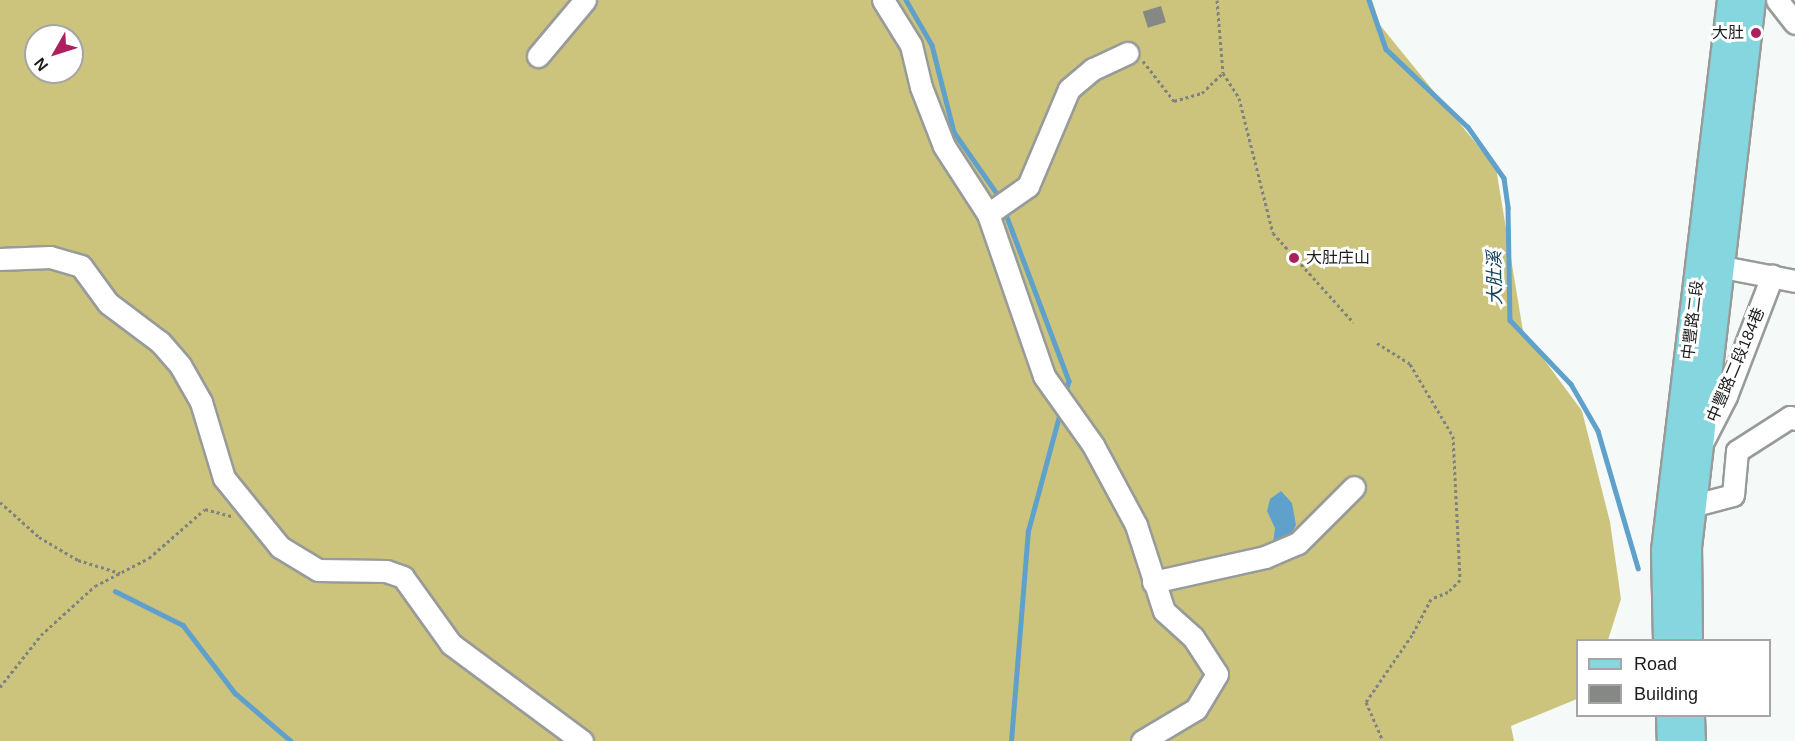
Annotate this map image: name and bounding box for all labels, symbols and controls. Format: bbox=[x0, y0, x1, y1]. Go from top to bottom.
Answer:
place label: 大肚 bbox=[1712, 23, 1744, 43]
north arrow bbox=[24, 24, 84, 84]
marker: 大肚 bbox=[1749, 26, 1763, 40]
text: N bbox=[31, 55, 51, 74]
place label: 大肚庄山 bbox=[1306, 248, 1370, 268]
marker: 大肚庄山 bbox=[1287, 251, 1301, 265]
water label: 大肚溪 bbox=[1484, 251, 1506, 305]
street label: 中豐路二段 bbox=[1679, 279, 1707, 361]
street label: 中豐路二段184巷 bbox=[1703, 305, 1769, 425]
legend bbox=[1576, 639, 1771, 717]
text: Road bbox=[1634, 654, 1677, 674]
text: Building bbox=[1634, 684, 1698, 704]

